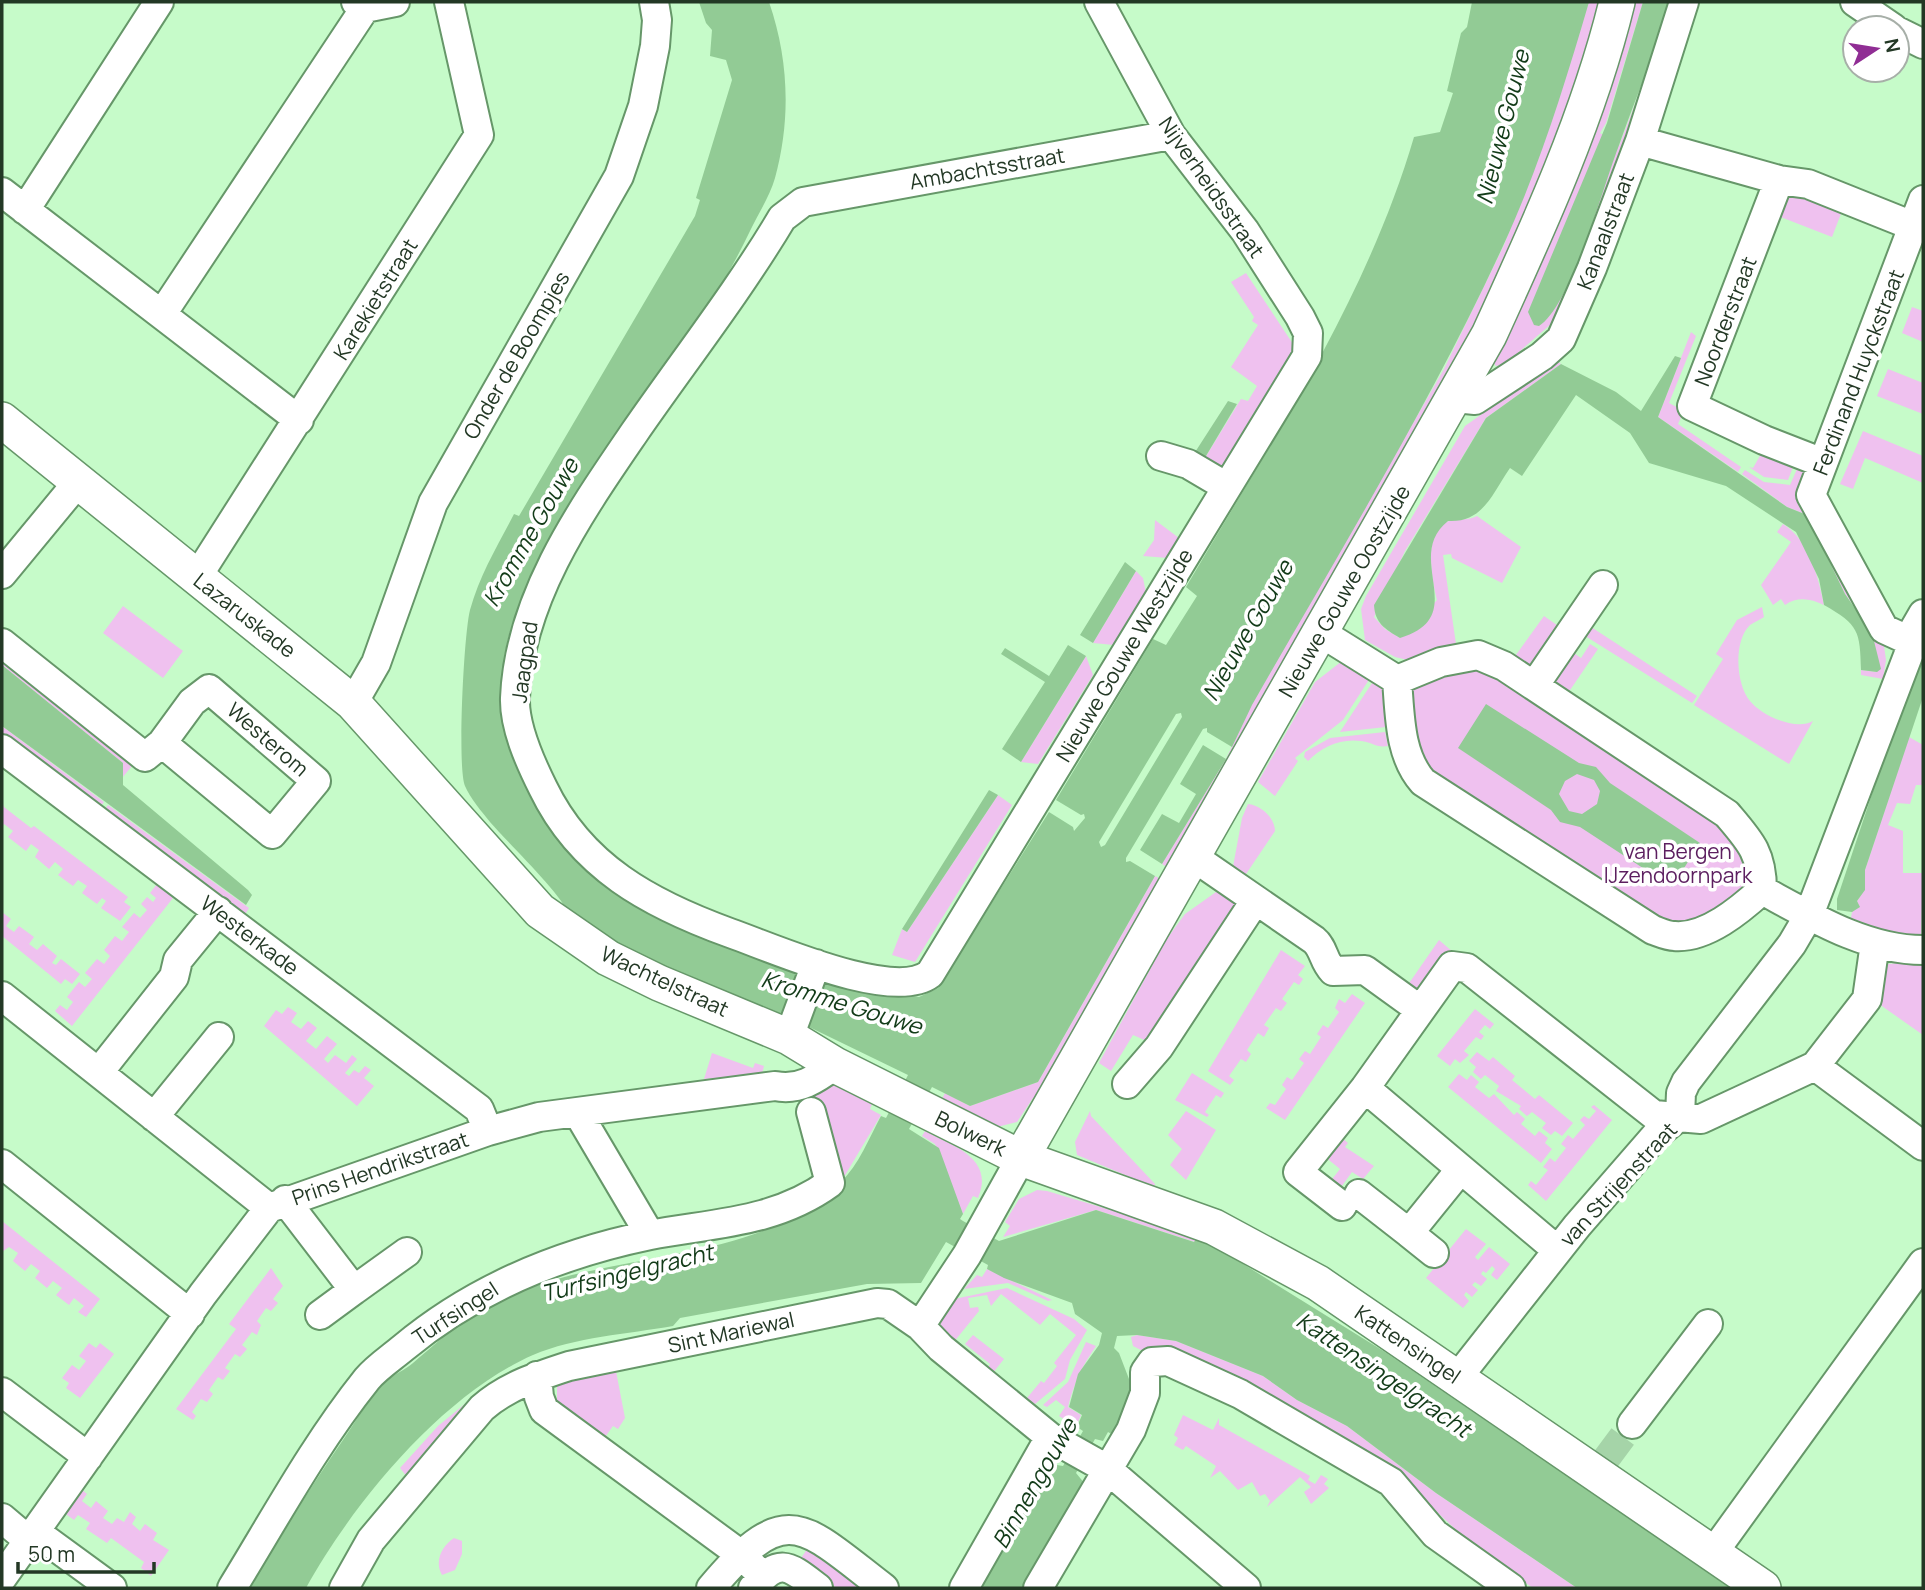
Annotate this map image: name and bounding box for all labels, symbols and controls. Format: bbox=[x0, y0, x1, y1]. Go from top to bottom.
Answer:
north arrow bbox=[1841, 14, 1911, 84]
text: N bbox=[1878, 36, 1907, 55]
water label: Nieuwe Gouwe bbox=[1467, 45, 1537, 207]
street label: Nijverheidsstraat bbox=[1153, 111, 1271, 263]
street label: Ambachtsstraat bbox=[907, 141, 1067, 195]
street label: Kanaalstraat bbox=[1570, 168, 1640, 294]
street label: Karekietstraat bbox=[327, 233, 423, 365]
street label: Noorderstraat bbox=[1687, 252, 1763, 390]
street label: Ferdinand Huyckstraat bbox=[1806, 265, 1910, 479]
street label: Onder de Boompjes bbox=[456, 266, 576, 444]
water label: Kromme Gouwe bbox=[475, 451, 586, 612]
street label: Nieuwe Gouwe Oostzijde bbox=[1272, 480, 1416, 702]
street label: Nieuwe Gouwe Westzijde bbox=[1049, 543, 1199, 767]
water label: Nieuwe Gouwe bbox=[1194, 552, 1301, 706]
street label: Lazaruskade bbox=[188, 566, 302, 664]
street label: Jaagpad bbox=[504, 619, 544, 705]
street label: Westerom bbox=[221, 696, 315, 782]
park label: van Bergen IJzendoornpark bbox=[1604, 837, 1753, 889]
street label: Westerkade bbox=[195, 889, 305, 981]
street label: Wachtelstraat bbox=[597, 939, 733, 1023]
water label: Kromme Gouwe bbox=[758, 962, 928, 1042]
street label: Bolwerk bbox=[931, 1104, 1012, 1163]
street label: van Strijenstraat bbox=[1553, 1116, 1683, 1252]
street label: Prins Hendrikstraat bbox=[288, 1125, 472, 1211]
water label: Turfsingelgracht bbox=[538, 1235, 719, 1309]
street label: Turfsingel bbox=[407, 1275, 503, 1351]
street label: Kattensingel bbox=[1350, 1298, 1466, 1390]
water label: Kattensingelgracht bbox=[1291, 1304, 1480, 1446]
street label: Sint Mariewal bbox=[665, 1305, 797, 1359]
water label: Binnengouwe bbox=[984, 1411, 1085, 1554]
scale bar bbox=[18, 1530, 154, 1574]
text: 50 m bbox=[28, 1540, 75, 1568]

